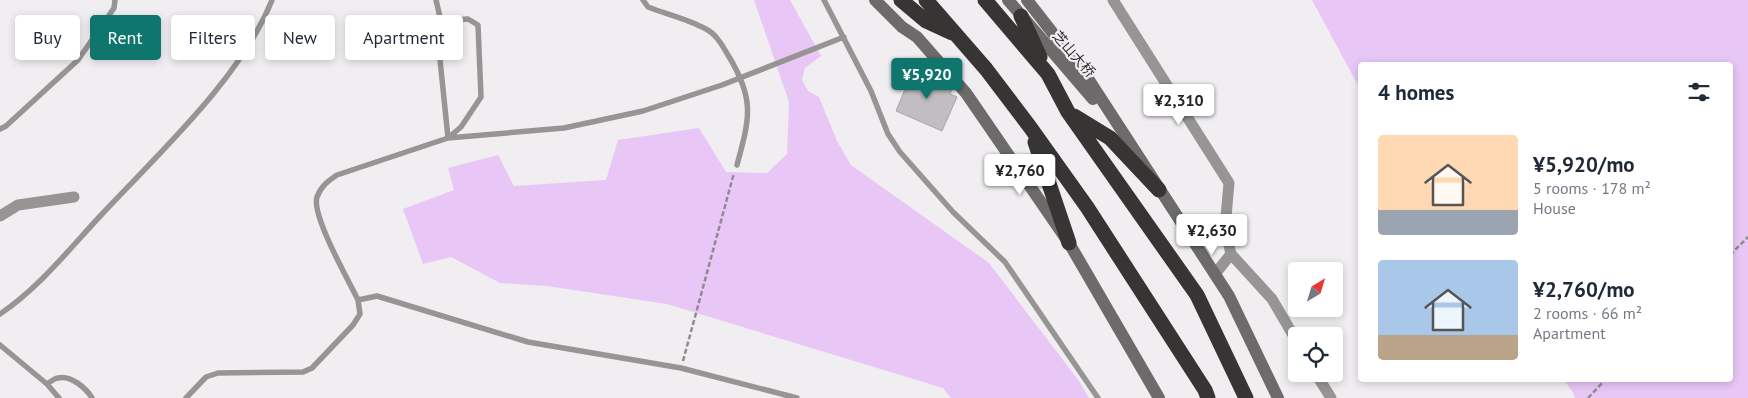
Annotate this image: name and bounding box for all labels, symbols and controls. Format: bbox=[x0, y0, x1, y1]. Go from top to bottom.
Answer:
chip: Buy bbox=[15, 15, 80, 60]
chip: Rent bbox=[90, 15, 161, 60]
chip: Filters bbox=[171, 15, 255, 60]
chip: New bbox=[265, 15, 335, 60]
chip: Apartment bbox=[345, 15, 463, 60]
street label: 芝山大桥 bbox=[1049, 27, 1099, 81]
pin: ¥5,920 bbox=[886, 58, 968, 100]
text: ¥5,920 bbox=[902, 64, 952, 84]
icon: filters bbox=[1685, 78, 1713, 106]
text: 4 homes bbox=[1378, 79, 1454, 106]
pin: ¥2,310 bbox=[1138, 84, 1220, 126]
text: ¥2,310 bbox=[1154, 90, 1204, 110]
text: ¥5,920/mo bbox=[1533, 151, 1635, 178]
pin: ¥2,760 bbox=[979, 154, 1061, 196]
icon: home bbox=[1418, 155, 1478, 215]
text: ¥2,760 bbox=[995, 160, 1045, 180]
text: 5 rooms · 178 m² bbox=[1533, 178, 1651, 198]
text: House bbox=[1533, 198, 1576, 218]
pin: ¥2,630 bbox=[1171, 214, 1253, 256]
text: ¥2,630 bbox=[1187, 220, 1237, 240]
north arrow bbox=[1288, 262, 1342, 318]
map controls bbox=[1288, 262, 1343, 382]
text: ¥2,760/mo bbox=[1533, 276, 1635, 303]
icon: home bbox=[1418, 280, 1478, 340]
text: 2 rooms · 66 m² bbox=[1533, 303, 1642, 323]
text: Apartment bbox=[1533, 323, 1606, 343]
button: locate bbox=[1288, 327, 1343, 382]

